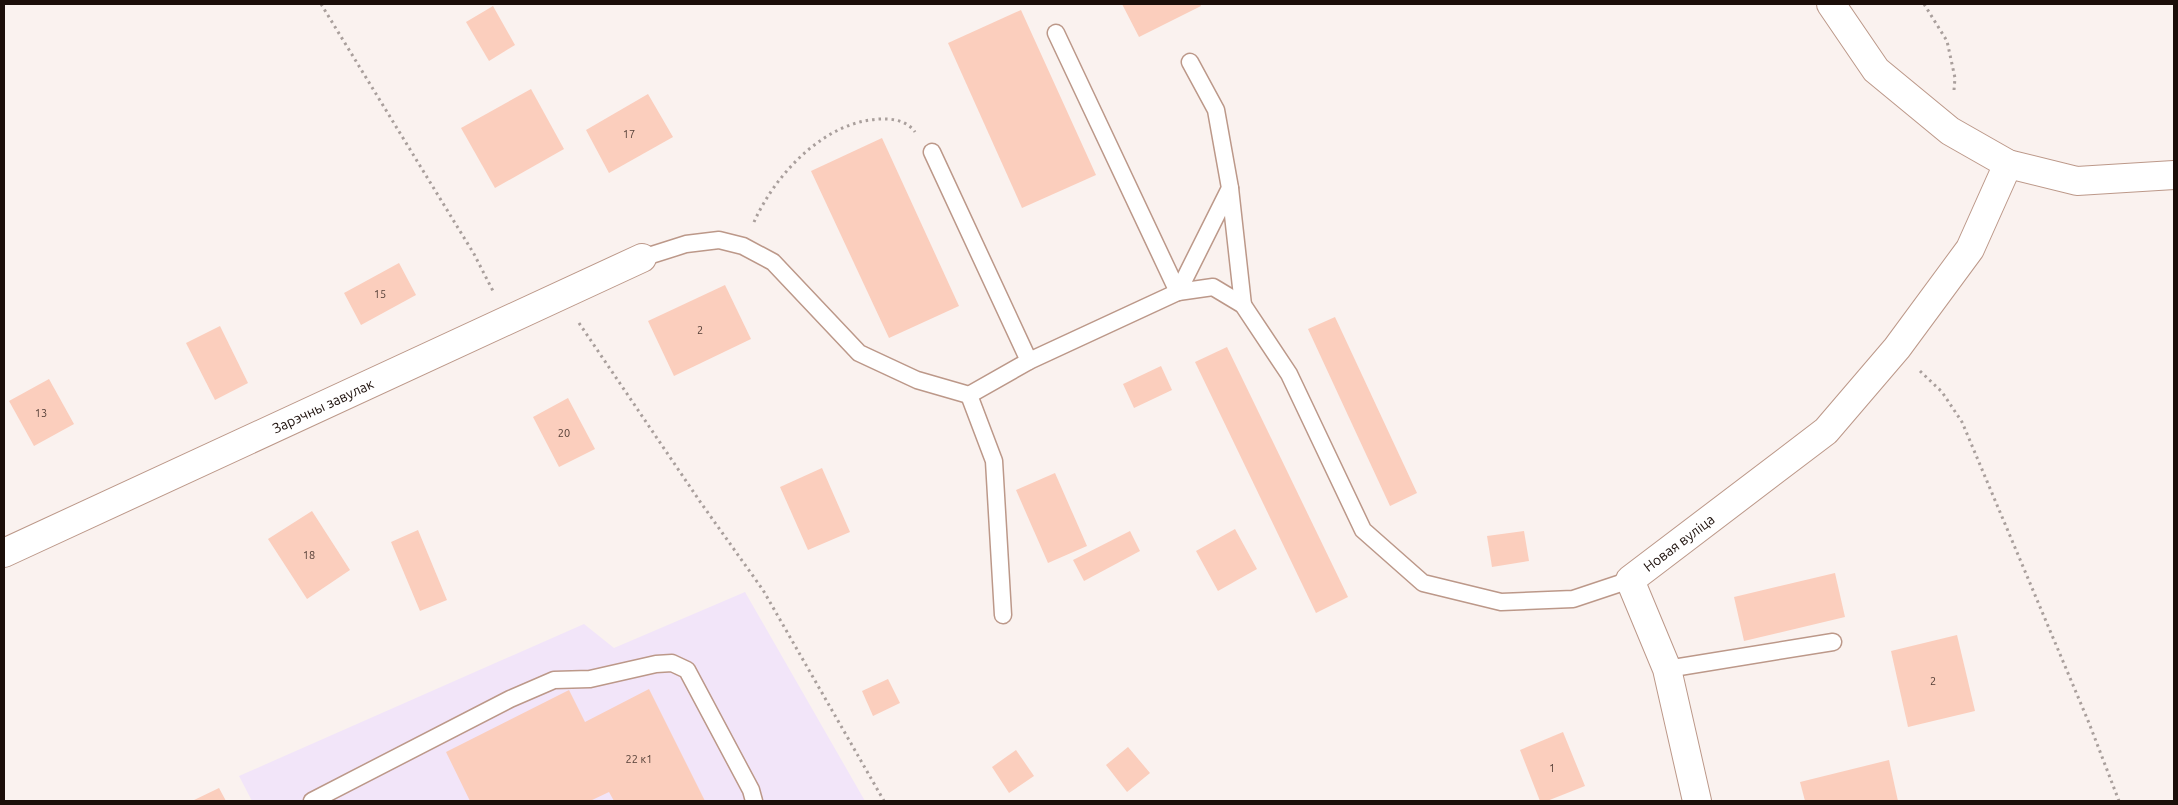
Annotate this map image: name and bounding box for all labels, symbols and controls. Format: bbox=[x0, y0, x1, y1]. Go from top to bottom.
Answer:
house number: 17 bbox=[623, 128, 635, 140]
house number: 15 bbox=[374, 288, 386, 300]
house number: 2 bbox=[697, 324, 703, 336]
street label: Зарэчны завулак bbox=[270, 376, 376, 436]
house number: 13 bbox=[35, 407, 47, 419]
house number: 20 bbox=[558, 427, 570, 439]
street label: Новая вуліца bbox=[1640, 511, 1718, 575]
house number: 18 bbox=[303, 549, 315, 561]
house number: 2 bbox=[1930, 675, 1936, 687]
house number: 22 к1 bbox=[626, 753, 652, 765]
house number: 1 bbox=[1549, 762, 1555, 774]

